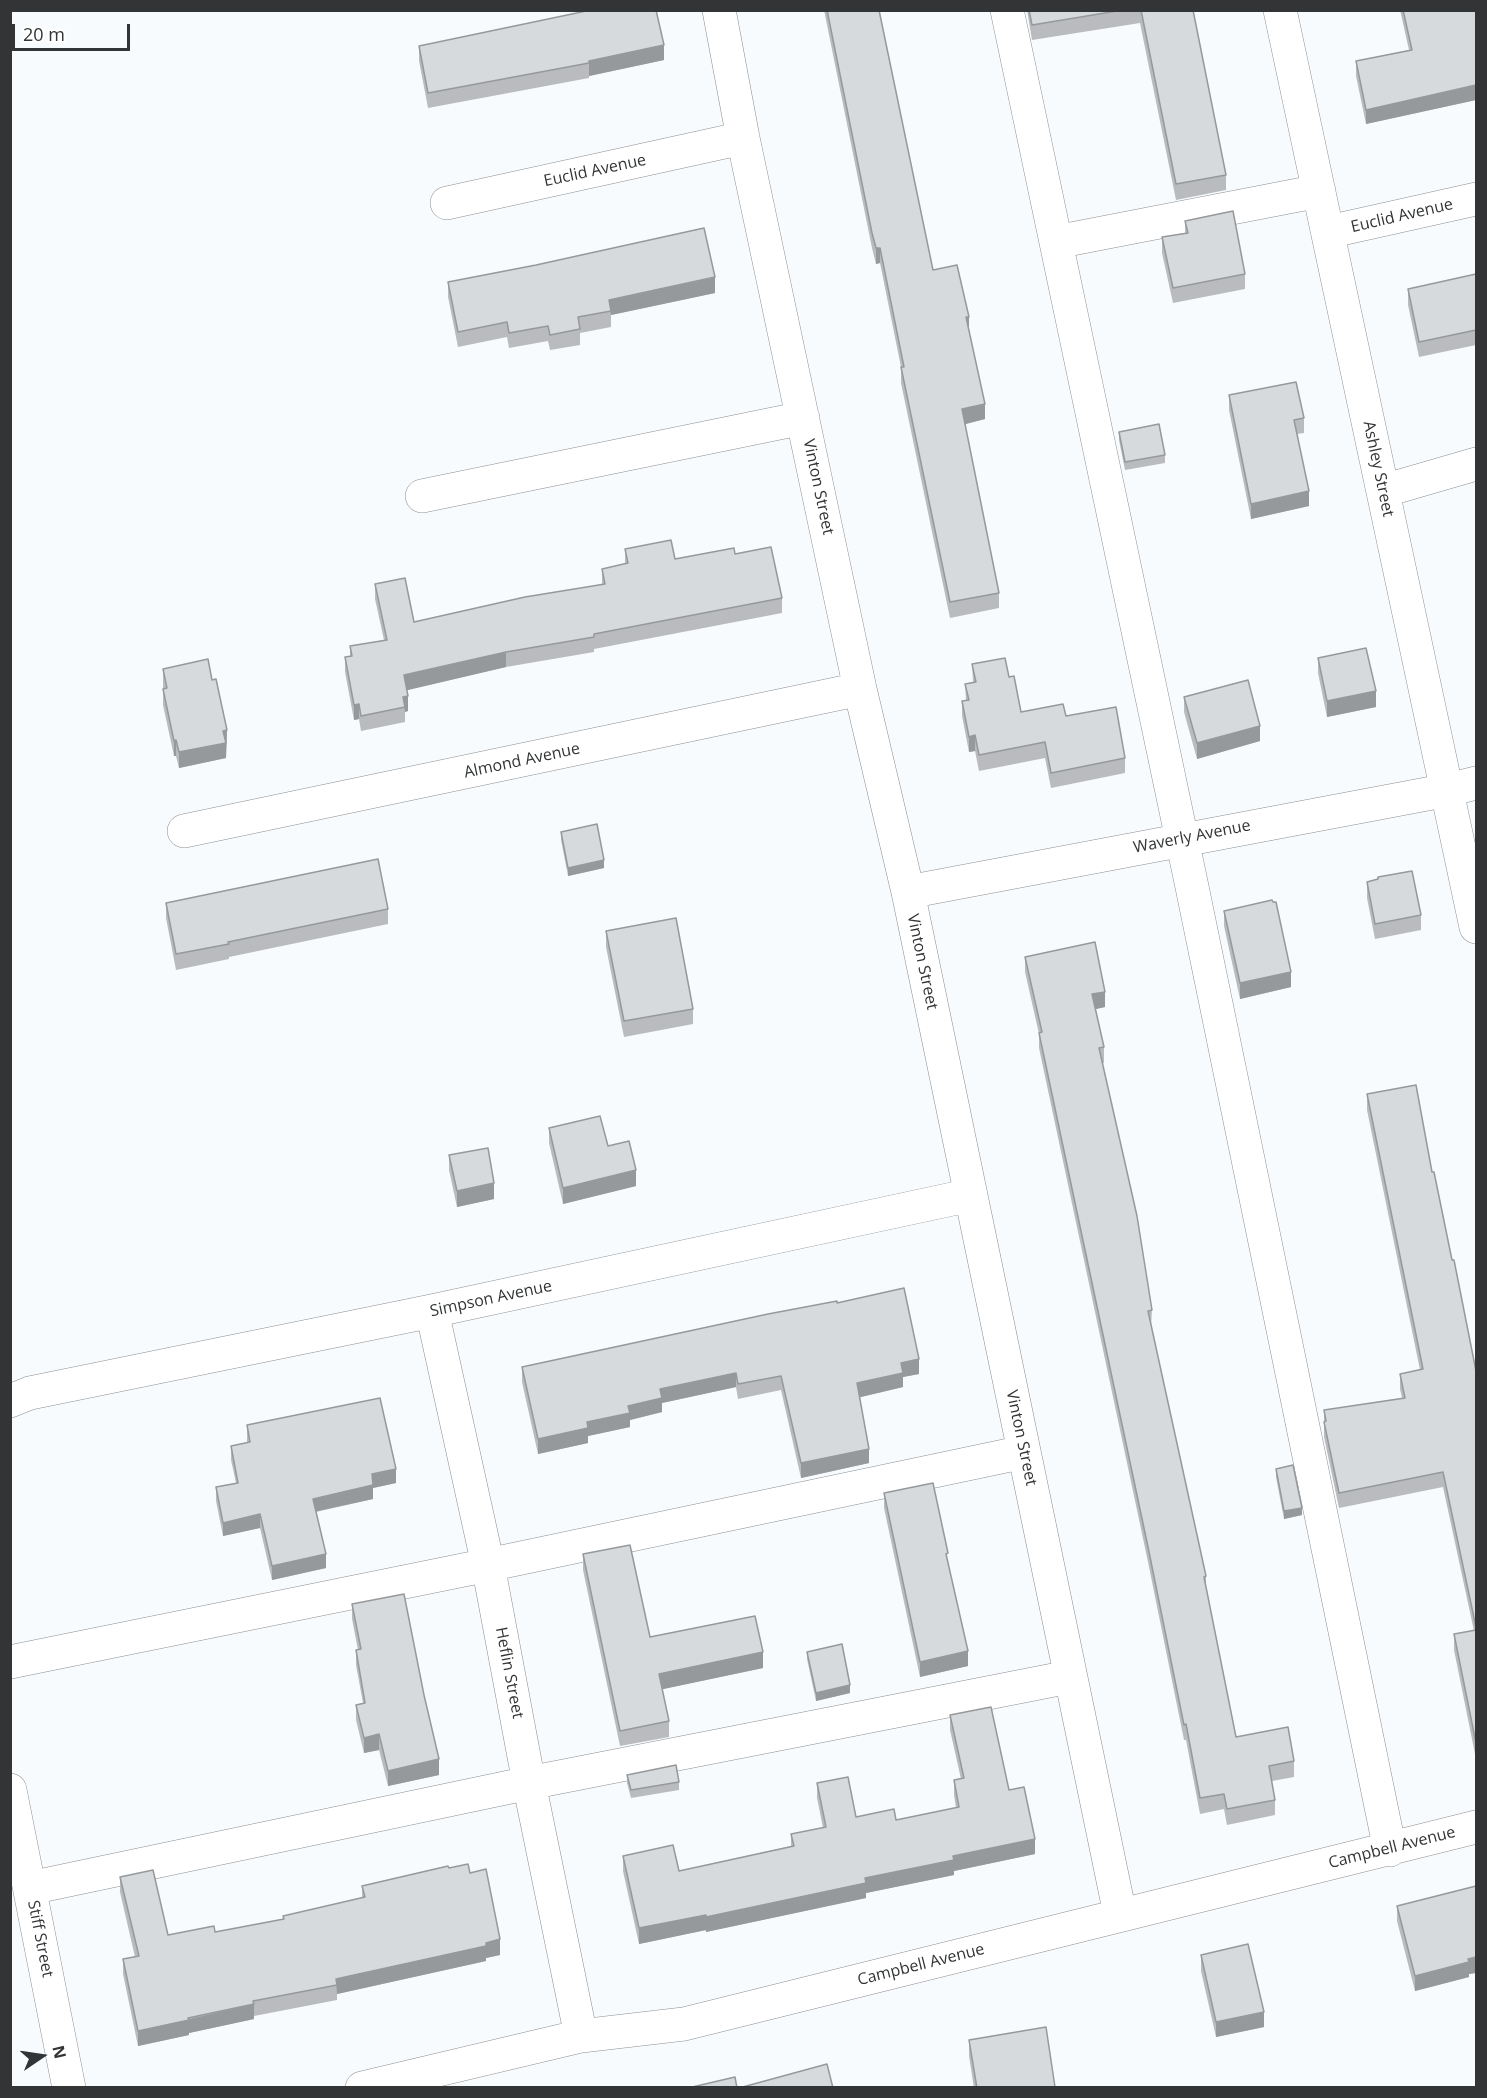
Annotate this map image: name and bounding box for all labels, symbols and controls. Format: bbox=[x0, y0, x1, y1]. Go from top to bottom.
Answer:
scale bar bbox=[15, 12, 134, 50]
text: 20 m bbox=[23, 22, 65, 46]
street label: Euclid Avenue bbox=[542, 151, 648, 191]
street label: Euclid Avenue bbox=[1349, 195, 1455, 237]
street label: Ashley Street bbox=[1358, 419, 1398, 519]
street label: Vinton Street bbox=[798, 437, 838, 537]
street label: Almond Avenue bbox=[462, 739, 582, 783]
street label: Waverly Avenue bbox=[1132, 816, 1252, 858]
street label: Vinton Street bbox=[902, 912, 942, 1012]
street label: Simpson Avenue bbox=[428, 1277, 554, 1321]
street label: Vinton Street bbox=[1001, 1388, 1041, 1488]
street label: Heflin Street bbox=[491, 1626, 527, 1720]
street label: Campbell Avenue bbox=[1326, 1823, 1458, 1873]
street label: Stiff Street bbox=[23, 1899, 57, 1979]
street label: Campbell Avenue bbox=[855, 1940, 987, 1990]
north arrow bbox=[12, 2026, 72, 2086]
text: N bbox=[47, 2043, 72, 2061]

